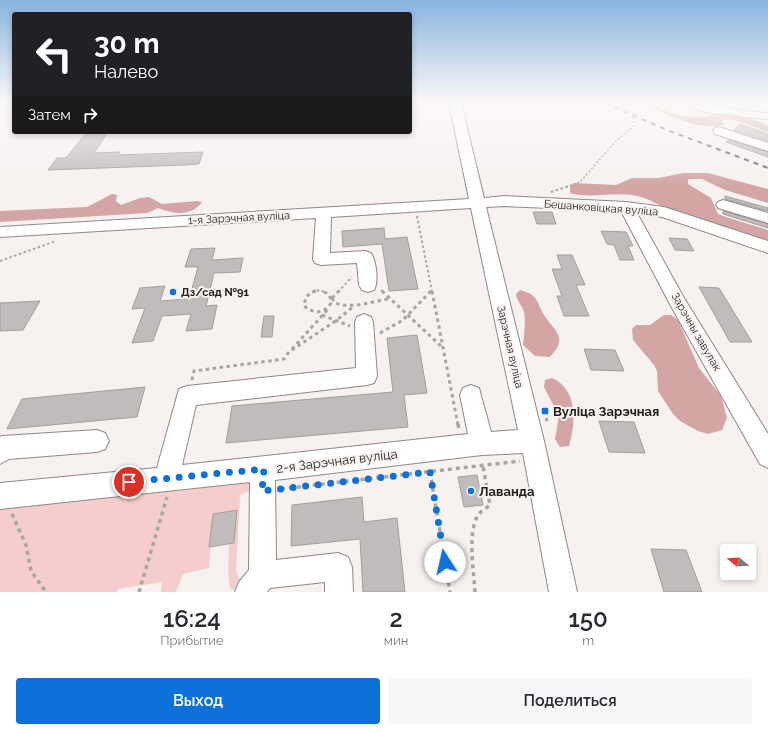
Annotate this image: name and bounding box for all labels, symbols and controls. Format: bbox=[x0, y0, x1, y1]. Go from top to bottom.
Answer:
text: 30 m bbox=[94, 27, 160, 60]
icon: left bbox=[28, 28, 80, 80]
text: Налево bbox=[94, 61, 158, 82]
icon: right bbox=[79, 104, 101, 126]
text: Затем bbox=[28, 106, 71, 124]
street label: Бешанковіцкая вуліца bbox=[543, 198, 659, 218]
street label: 1-я Зарэчная вуліца bbox=[188, 209, 290, 227]
place label: Дз/сад №91 bbox=[181, 286, 250, 299]
marker: Дз/сад №91 bbox=[168, 287, 178, 297]
street label: Зарэчны завулак bbox=[668, 291, 724, 374]
street label: Зарэчная вуліца bbox=[494, 304, 526, 390]
place label: Вуліца Зарэчная bbox=[553, 404, 659, 419]
marker: Вуліца Зарэчная bbox=[540, 406, 550, 416]
street label: 2-я Зарэчная вуліца bbox=[276, 446, 398, 476]
pin bbox=[112, 465, 146, 499]
icon: arrive bbox=[118, 471, 140, 493]
place label: Лаванда bbox=[479, 484, 535, 499]
marker: Лаванда bbox=[466, 486, 476, 496]
position arrow bbox=[424, 541, 466, 583]
north arrow bbox=[720, 544, 756, 580]
map controls bbox=[720, 544, 756, 580]
text: 16:24 bbox=[163, 604, 221, 633]
text: 2 bbox=[389, 604, 403, 633]
text: 150 bbox=[568, 604, 608, 633]
text: Прибытие bbox=[160, 633, 224, 648]
text: мин bbox=[384, 633, 408, 648]
text: m bbox=[582, 633, 594, 648]
button: Выход bbox=[16, 678, 380, 724]
button: Поделиться bbox=[388, 678, 752, 724]

